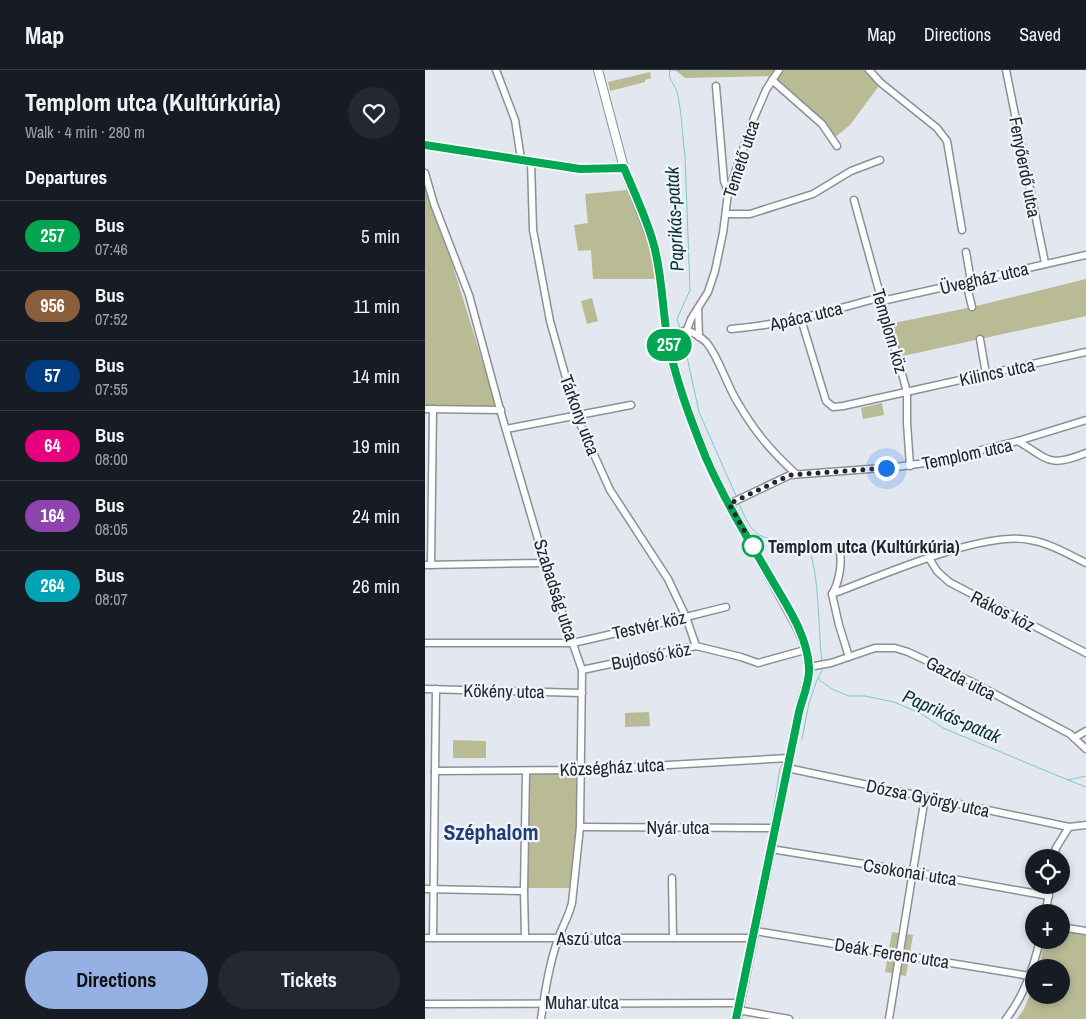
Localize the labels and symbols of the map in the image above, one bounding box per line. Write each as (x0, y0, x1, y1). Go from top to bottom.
street label: Fenyőerdő utca (1003, 115, 1047, 219)
street label: Temető utca (717, 117, 765, 201)
water label: Paprikás-patak (658, 165, 690, 272)
street label: Üvegház utca (937, 256, 1031, 300)
street label: Templom köz (866, 286, 914, 376)
street label: Apáca utca (766, 296, 845, 337)
line badge: 257 (640, 329, 698, 361)
street label: Kilincs utca (957, 352, 1037, 392)
street label: Tárkony utca (554, 371, 606, 459)
street label: Templom utca (919, 432, 1015, 476)
your location (874, 456, 899, 481)
place label: Templom utca (Kultúrkúria) (768, 534, 960, 559)
marker: Templom utca (Kultúrkúria) (742, 535, 764, 557)
street label: Szabadság utca (528, 536, 584, 644)
street label: Rákos köz (967, 584, 1039, 638)
street label: Testvér köz (610, 604, 688, 646)
street label: Bujdosó köz (609, 636, 693, 676)
street label: Gazda utca (922, 650, 1000, 706)
street label: Kökény utca (463, 678, 545, 704)
water label: Paprikás-patak (899, 683, 1006, 750)
street label: Községház utca (559, 752, 665, 782)
street label: Dózsa György utca (864, 773, 992, 823)
street label: Nyár utca (646, 815, 710, 840)
district label: Széphalom (443, 817, 539, 847)
street label: Csokonai utca (861, 852, 959, 892)
street label: Aszú utca (556, 926, 621, 951)
street label: Deák Ferenc utca (833, 932, 951, 974)
street label: Muhar utca (545, 990, 619, 1015)

